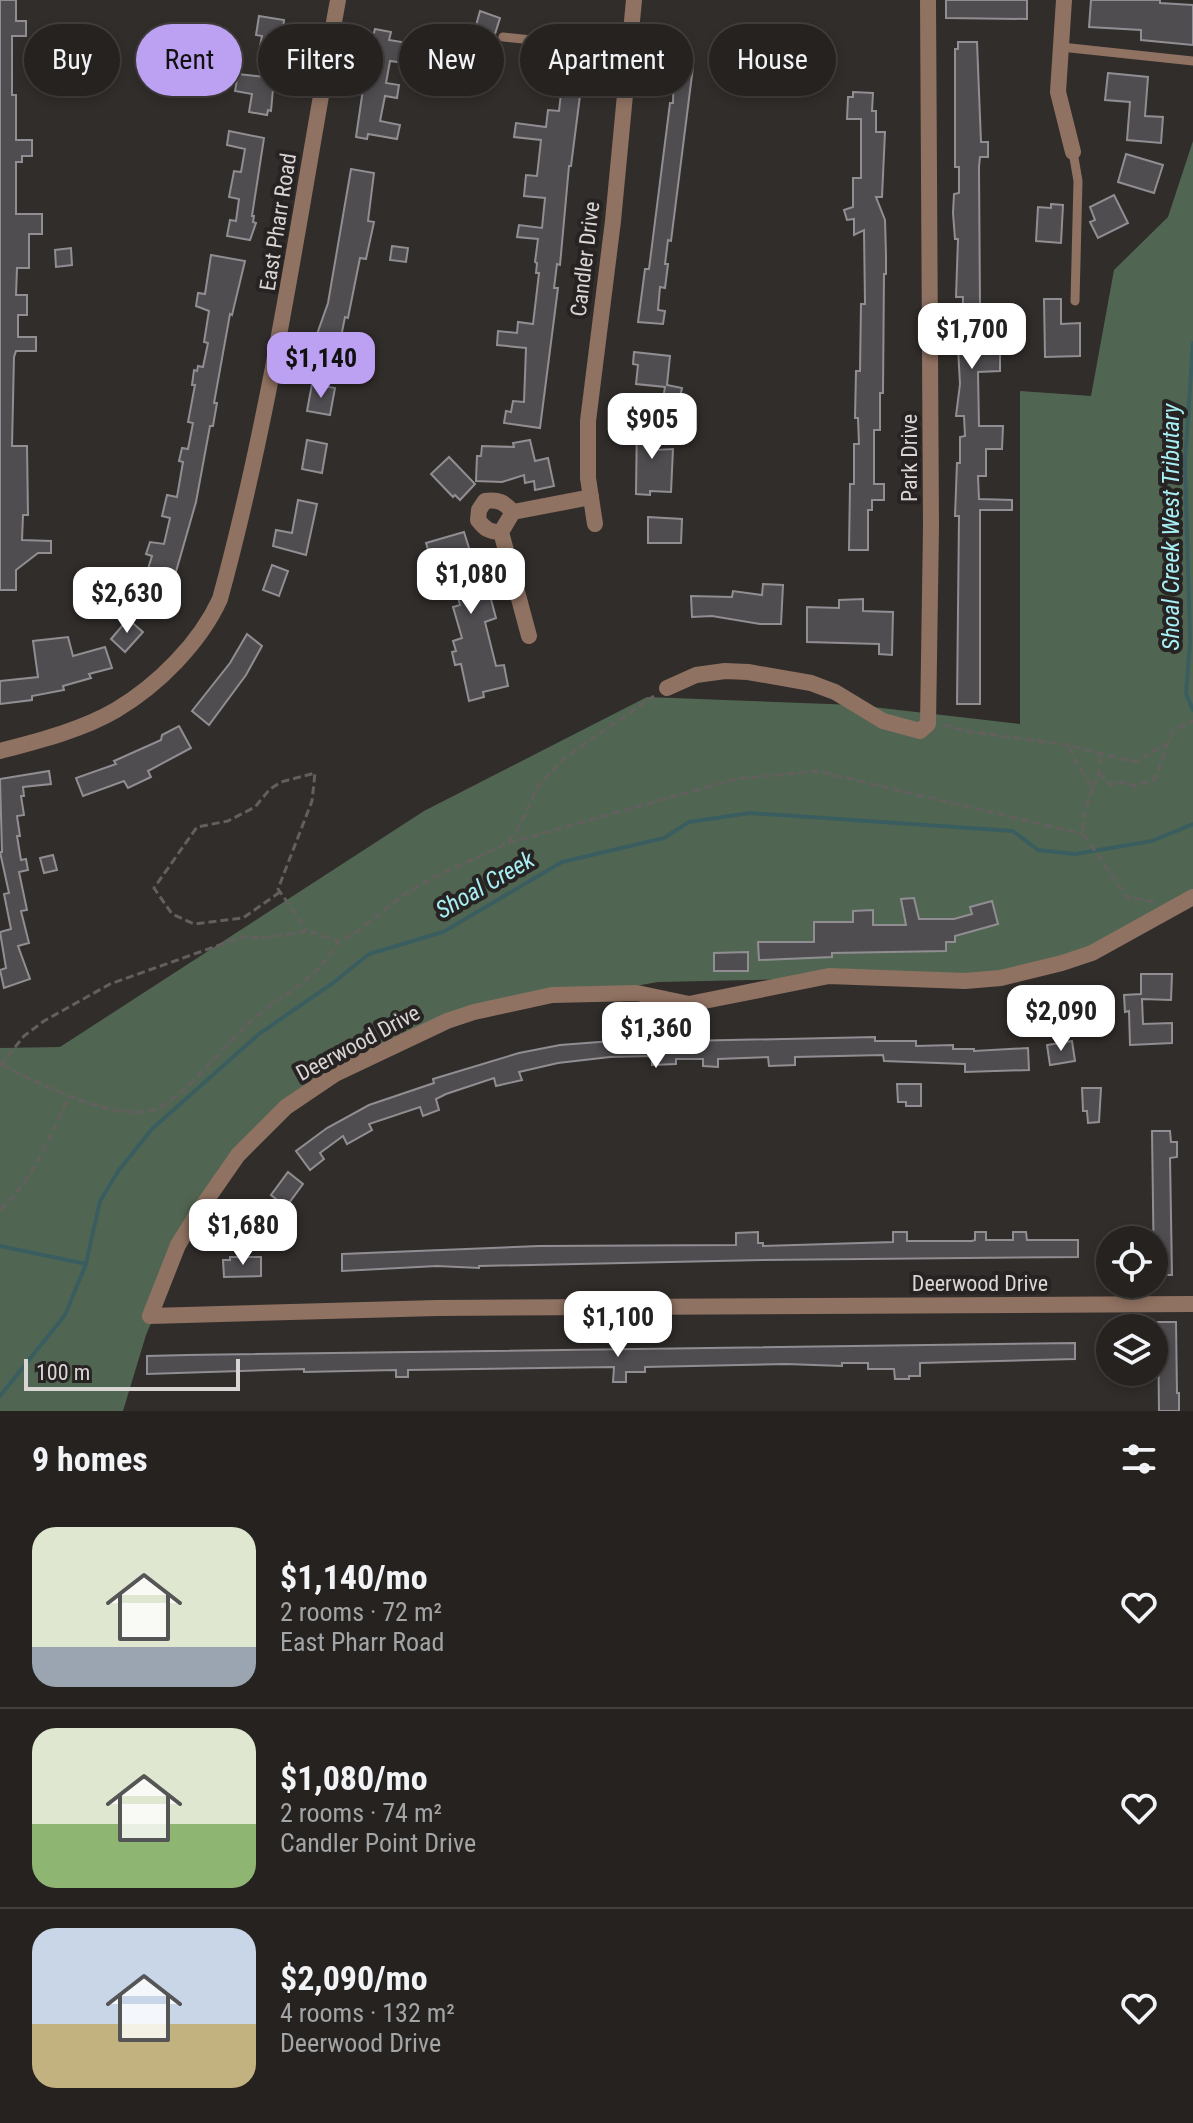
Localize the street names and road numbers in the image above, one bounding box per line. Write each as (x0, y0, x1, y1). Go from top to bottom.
street label: East Pharr Road (255, 151, 301, 293)
street label: Candler Drive (566, 200, 604, 318)
street label: Park Drive (897, 414, 922, 502)
street label: Deerwood Drive (292, 1000, 424, 1086)
street label: Deerwood Drive (912, 1271, 1048, 1296)

